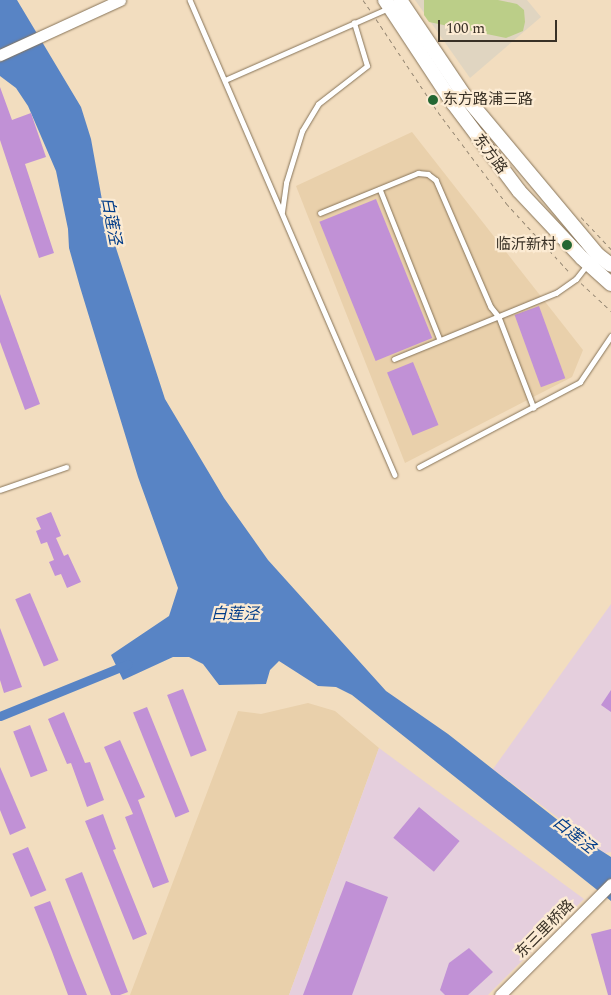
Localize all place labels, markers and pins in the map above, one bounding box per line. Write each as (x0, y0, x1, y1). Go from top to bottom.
place label: 东方路浦三路 (443, 91, 533, 109)
marker: 东方路浦三路 (427, 94, 439, 106)
place label: 临沂新村 (496, 236, 556, 254)
marker: 临沂新村 (560, 238, 574, 252)

